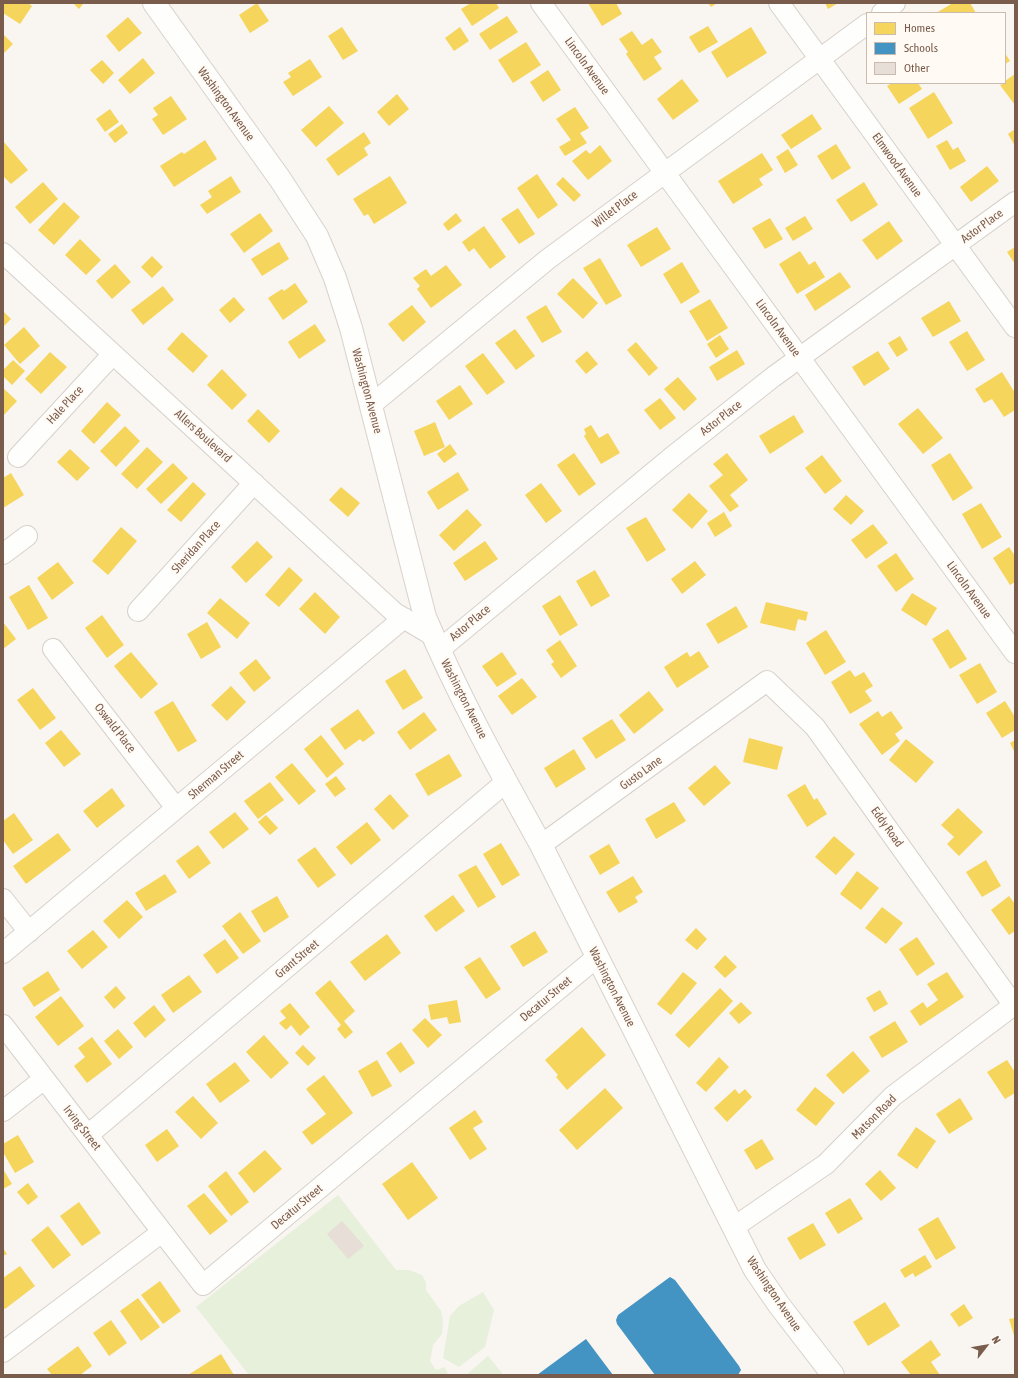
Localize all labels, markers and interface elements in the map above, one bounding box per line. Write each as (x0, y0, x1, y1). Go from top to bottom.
legend (866, 12, 1006, 84)
text: Homes (904, 21, 935, 35)
street label: Lincoln Avenue (561, 35, 613, 97)
text: Schools (904, 41, 938, 55)
text: Other (904, 61, 929, 75)
street label: Washington Avenue (194, 64, 258, 144)
street label: Elmwood Avenue (869, 130, 925, 200)
street label: Willet Place (590, 187, 640, 231)
street label: Astor Place (958, 206, 1006, 246)
street label: Lincoln Avenue (752, 297, 804, 359)
street label: Washington Avenue (349, 347, 385, 435)
street label: Hale Place (44, 383, 86, 427)
street label: Astor Place (697, 397, 745, 439)
street label: Allers Boulevard (171, 407, 235, 465)
street label: Sheridan Place (169, 518, 223, 576)
street label: Lincoln Avenue (943, 559, 995, 621)
street label: Astor Place (447, 602, 493, 644)
street label: Washington Avenue (438, 657, 490, 741)
street label: Oswald Place (91, 700, 139, 756)
street label: Sherman Street (185, 748, 247, 802)
street label: Gusto Lane (617, 753, 665, 793)
street label: Eddy Road (868, 804, 906, 850)
street label: Grant Street (272, 937, 322, 981)
street label: Washington Avenue (586, 945, 638, 1029)
street label: Decatur Street (517, 973, 575, 1025)
street label: Matson Road (849, 1092, 899, 1142)
street label: Irving Street (60, 1103, 104, 1153)
street label: Decatur Street (268, 1181, 326, 1233)
street label: Washington Avenue (744, 1254, 804, 1334)
north arrow (966, 1326, 1006, 1366)
text: N (989, 1334, 1003, 1346)

